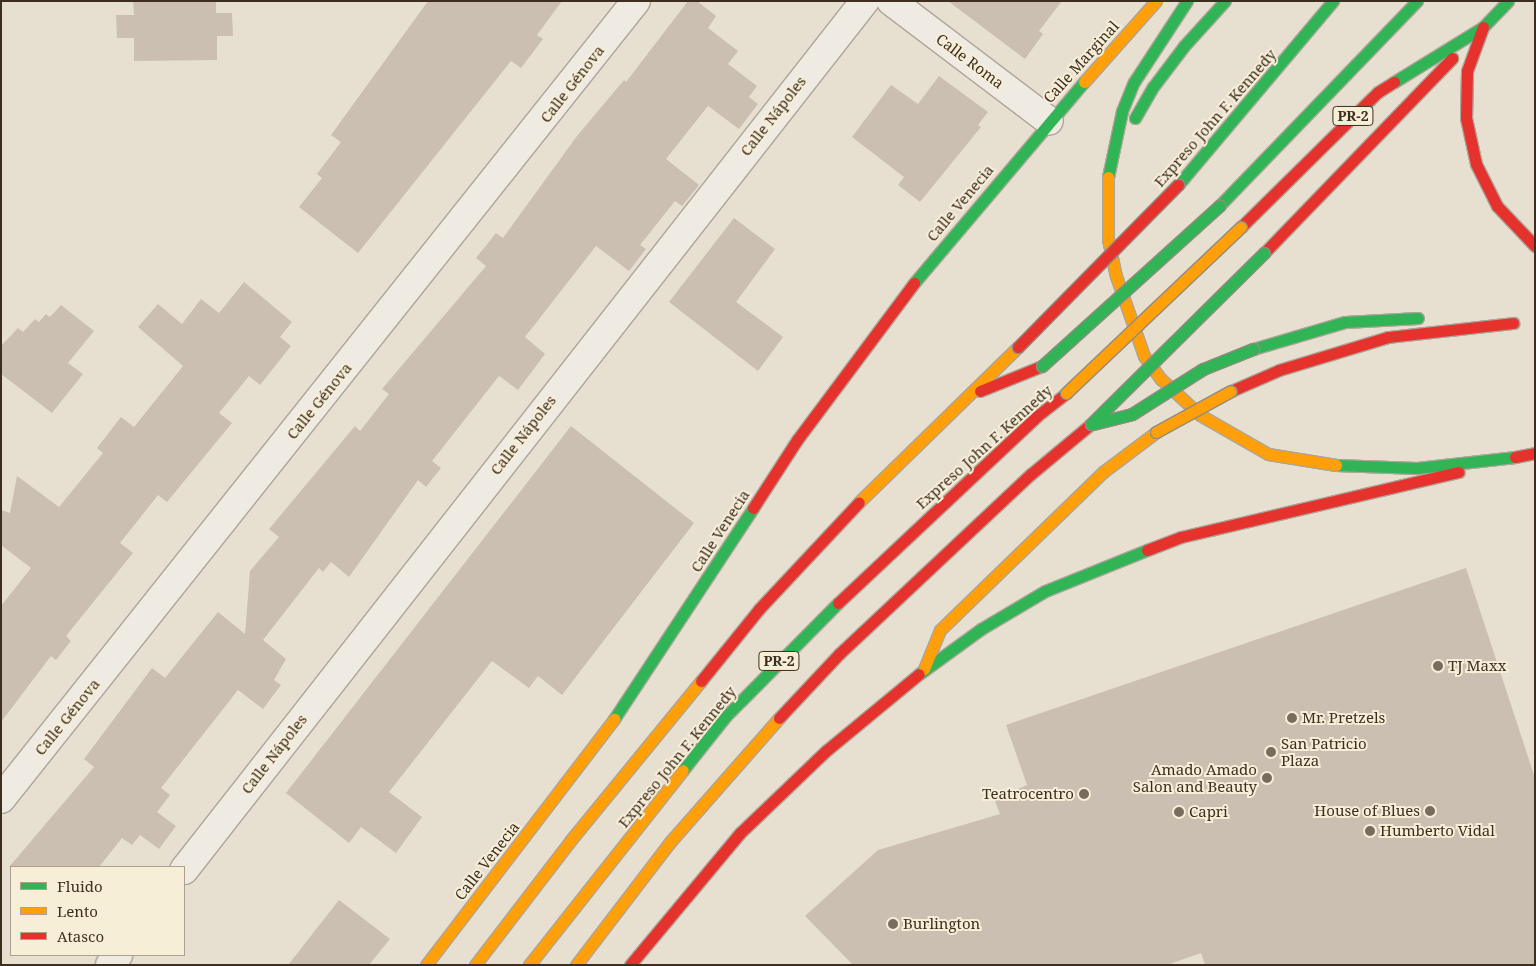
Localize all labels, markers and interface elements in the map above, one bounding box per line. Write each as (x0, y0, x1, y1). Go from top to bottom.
street label: Calle Marginal (1039, 17, 1123, 107)
street label: Calle Roma (933, 30, 1007, 92)
street label: Calle Génova (536, 42, 608, 126)
street label: Expreso John F. Kennedy (1150, 45, 1280, 191)
street label: Calle Nápoles (736, 73, 810, 159)
road number: PR-2 (1332, 104, 1374, 128)
street label: Calle Venecia (923, 161, 997, 245)
street label: Calle Génova (283, 359, 355, 443)
street label: Expreso John F. Kennedy (912, 381, 1056, 513)
street label: Calle Nápoles (486, 392, 560, 478)
street label: Calle Venecia (687, 486, 753, 576)
road number: PR-2 (758, 649, 800, 672)
place label: TJ Maxx (1448, 657, 1506, 675)
marker: TJ Maxx (1432, 660, 1444, 672)
street label: Calle Génova (31, 675, 103, 759)
street label: Expreso John F. Kennedy (614, 683, 740, 831)
place label: Mr. Pretzels (1302, 709, 1385, 727)
street label: Calle Nápoles (237, 711, 311, 797)
marker: Mr. Pretzels (1286, 712, 1298, 724)
place label: San Patricio Plaza (1281, 734, 1367, 769)
marker: San Patricio Plaza (1265, 746, 1277, 758)
place label: Amado Amado Salon and Beauty (1133, 760, 1257, 795)
marker: Amado Amado Salon and Beauty (1261, 772, 1273, 784)
place label: Teatrocentro (982, 785, 1074, 803)
marker: Teatrocentro (1078, 788, 1090, 800)
place label: House of Blues (1314, 802, 1420, 820)
place label: Capri (1189, 803, 1228, 821)
marker: House of Blues (1424, 805, 1436, 817)
marker: Capri (1173, 806, 1185, 818)
street label: Calle Venecia (451, 818, 523, 904)
place label: Humberto Vidal (1380, 822, 1495, 840)
marker: Humberto Vidal (1364, 825, 1376, 837)
legend (10, 866, 185, 956)
text: Fluido (57, 876, 103, 896)
text: Lento (57, 901, 98, 921)
place label: Burlington (903, 915, 980, 933)
marker: Burlington (887, 918, 899, 930)
text: Atasco (57, 926, 104, 946)

